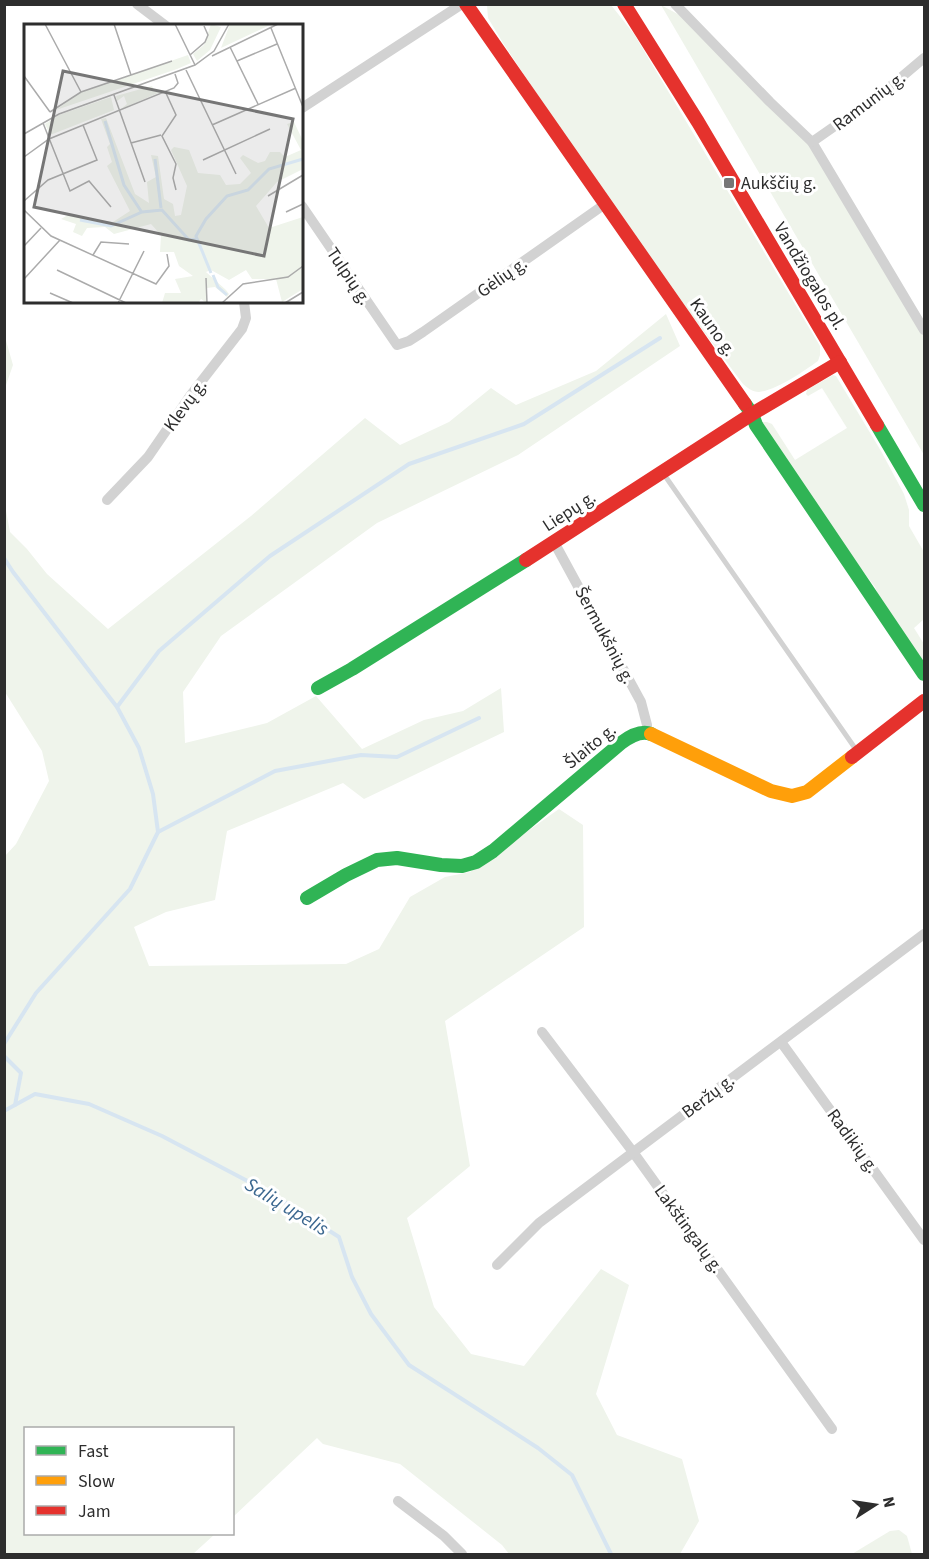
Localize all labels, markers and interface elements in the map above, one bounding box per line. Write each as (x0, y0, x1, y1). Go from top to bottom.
inset map (24, 24, 303, 303)
street label: Ramunių g. (828, 66, 911, 137)
place label: Aukščių g. (741, 171, 817, 196)
marker: Aukščių g. (722, 176, 736, 190)
street label: Vandžiogalos pl. (767, 218, 852, 335)
street label: Tulpių g. (320, 243, 377, 310)
street label: Gėlių g. (472, 251, 532, 304)
street label: Kauno g. (683, 293, 742, 362)
street label: Klevų g. (158, 374, 213, 437)
street label: Liepų g. (538, 485, 601, 538)
street label: Šermukšnių g. (568, 582, 641, 688)
street label: Šlaito g. (559, 718, 622, 775)
street label: Beržų g. (677, 1068, 740, 1124)
street label: Radikių g. (821, 1104, 884, 1179)
water label: Salių upelis (239, 1171, 334, 1243)
street label: Lakštingalų g. (648, 1180, 729, 1279)
legend (24, 1427, 234, 1535)
text: Fast (78, 1439, 109, 1464)
text: Slow (78, 1469, 115, 1494)
north arrow (845, 1475, 905, 1535)
text: N (877, 1495, 901, 1510)
text: Jam (78, 1499, 111, 1524)

